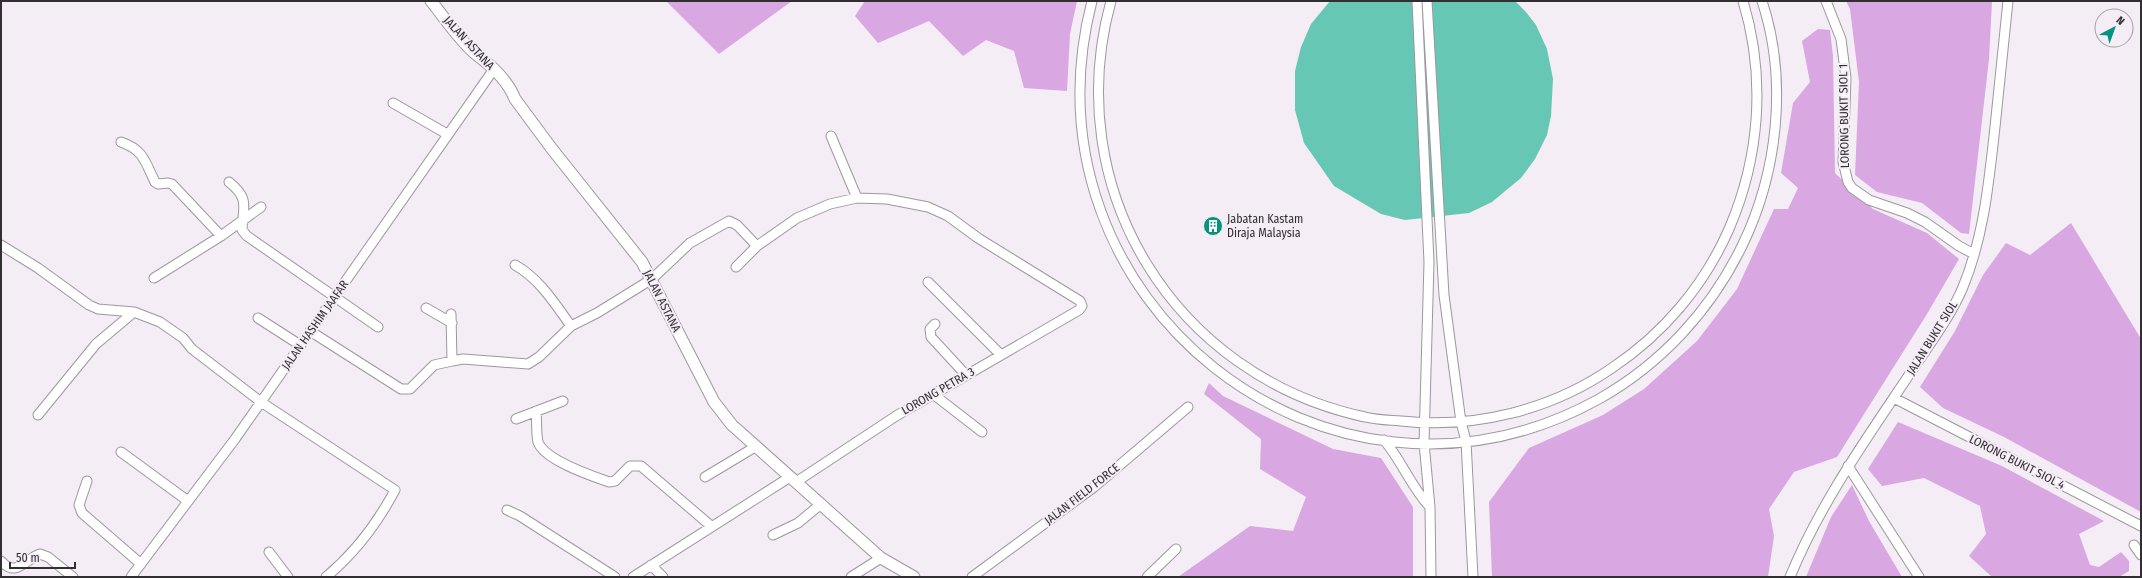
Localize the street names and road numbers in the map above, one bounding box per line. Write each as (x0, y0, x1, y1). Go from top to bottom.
street label: JALAN ASTANA (441, 13, 498, 73)
street label: LORONG BUKIT SIOL 1 (1836, 64, 1852, 168)
street label: JALAN ASTANA (640, 267, 684, 335)
street label: JALAN HASHIM JAAFAR (279, 277, 351, 372)
street label: JALAN BUKIT SIOL (1904, 298, 1961, 378)
street label: LORONG PETRA 3 (899, 364, 977, 418)
street label: LORONG BUKIT SIOL 4 (1967, 432, 2067, 492)
street label: JALAN FIELD FORCE (1042, 460, 1123, 528)

